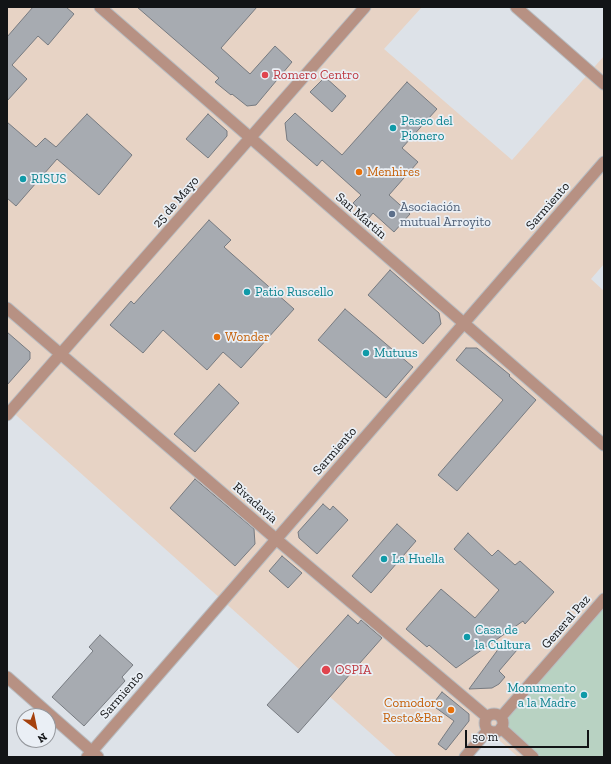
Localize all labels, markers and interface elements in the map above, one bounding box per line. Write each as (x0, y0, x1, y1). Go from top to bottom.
place label: Romero Centro (273, 67, 359, 83)
marker: Romero Centro (260, 70, 270, 80)
place label: Paseo del Pionero (401, 113, 453, 144)
marker: Paseo del Pionero (388, 123, 398, 133)
place label: Menhires (367, 164, 420, 180)
marker: Menhires (354, 167, 364, 177)
place label: RISUS (31, 171, 66, 187)
street label: 25 de Mayo (149, 173, 203, 231)
marker: RISUS (18, 174, 28, 184)
street label: Sarmiento (523, 179, 573, 233)
street label: San Martín (332, 190, 390, 242)
place label: Asociación mutual Arroyito (400, 199, 491, 230)
marker: Asociación mutual Arroyito (387, 209, 397, 219)
place label: Patio Ruscello (255, 284, 333, 300)
marker: Patio Ruscello (242, 287, 252, 297)
place label: Wonder (225, 329, 269, 345)
marker: Wonder (212, 332, 222, 342)
place label: Mutuus (374, 345, 418, 361)
marker: Mutuus (361, 348, 371, 358)
street label: Sarmiento (310, 424, 360, 478)
street label: Rivadavia (229, 479, 281, 527)
place label: La Huella (392, 551, 444, 567)
marker: La Huella (379, 554, 389, 564)
street label: General Paz (538, 592, 594, 652)
place label: Casa de la Cultura (475, 622, 531, 653)
marker: Casa de la Cultura (462, 632, 472, 642)
place label: OSPIA (335, 662, 371, 678)
marker: OSPIA (320, 664, 332, 676)
street label: Sarmiento (97, 668, 147, 722)
place label: Monumento a la Madre (507, 680, 576, 711)
marker: Monumento a la Madre (579, 690, 589, 700)
place label: Comodoro Resto&Bar (383, 695, 443, 726)
marker: Comodoro Resto&Bar (446, 705, 456, 715)
north arrow (16, 708, 56, 748)
scale bar (467, 722, 591, 748)
text: N (35, 730, 49, 745)
text: 50 m (472, 730, 498, 744)

